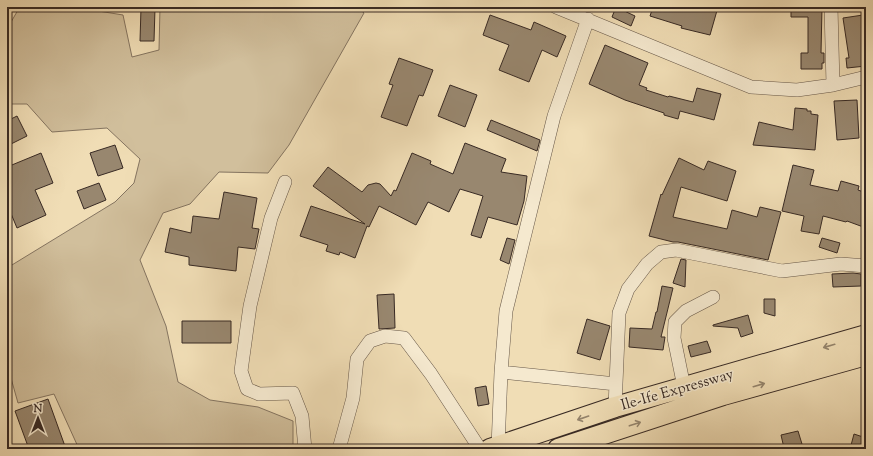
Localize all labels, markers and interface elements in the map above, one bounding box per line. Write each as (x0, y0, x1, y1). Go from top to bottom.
one-way arrow (822, 343, 835, 350)
street label: Ile-Ife Expressway (619, 364, 737, 417)
one-way arrow (752, 380, 765, 388)
north arrow (18, 398, 58, 438)
text: N (33, 401, 43, 417)
one-way arrow (577, 414, 589, 422)
one-way arrow (629, 419, 641, 427)

